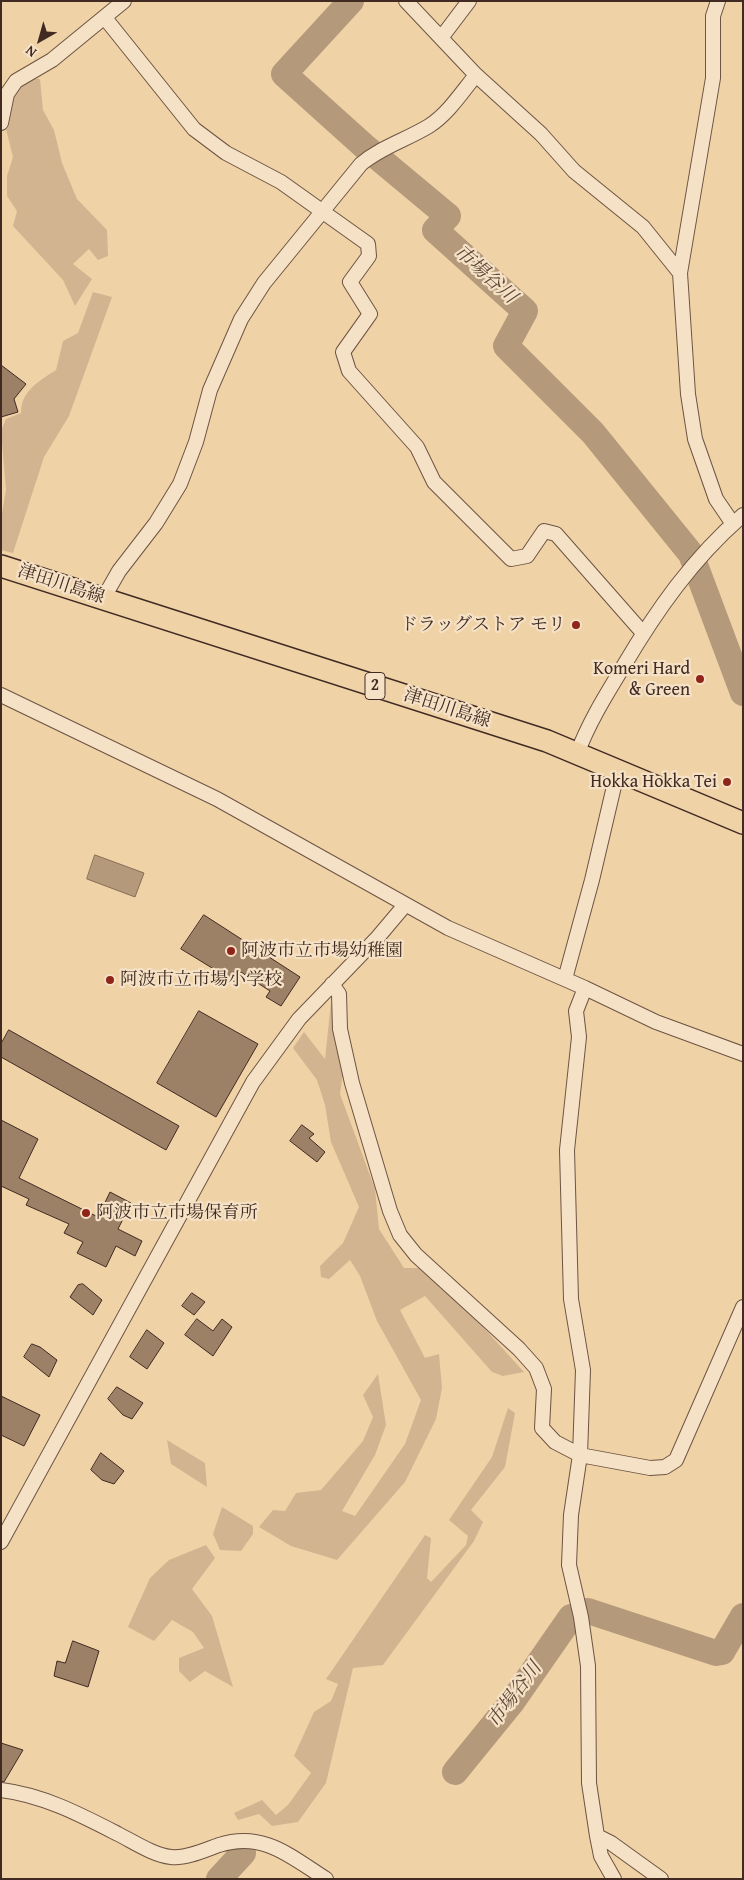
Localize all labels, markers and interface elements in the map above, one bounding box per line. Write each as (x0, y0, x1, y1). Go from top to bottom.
north arrow (15, 15, 65, 65)
text: N (21, 41, 41, 63)
water label: 市場谷川 (449, 241, 521, 309)
street label: 津田川島線 (15, 561, 107, 609)
place label: ドラッグストア モリ (400, 614, 566, 636)
marker: ドラッグストア モリ (570, 619, 582, 631)
place label: Komeri Hard & Green (593, 658, 690, 701)
road number: 2 (365, 672, 385, 699)
marker: Komeri Hard & Green (694, 673, 706, 685)
street label: 津田川島線 (401, 685, 493, 733)
place label: Hokka Hokka Tei (590, 771, 717, 793)
marker: Hokka Hokka Tei (721, 776, 733, 788)
place label: 阿波市立市場幼稚園 (241, 940, 403, 962)
marker: 阿波市立市場幼稚園 (225, 945, 237, 957)
place label: 阿波市立市場小学校 (120, 969, 282, 991)
marker: 阿波市立市場小学校 (104, 974, 116, 986)
place label: 阿波市立市場保育所 (96, 1202, 258, 1224)
marker: 阿波市立市場保育所 (80, 1207, 92, 1219)
water label: 市場谷川 (483, 1658, 547, 1732)

